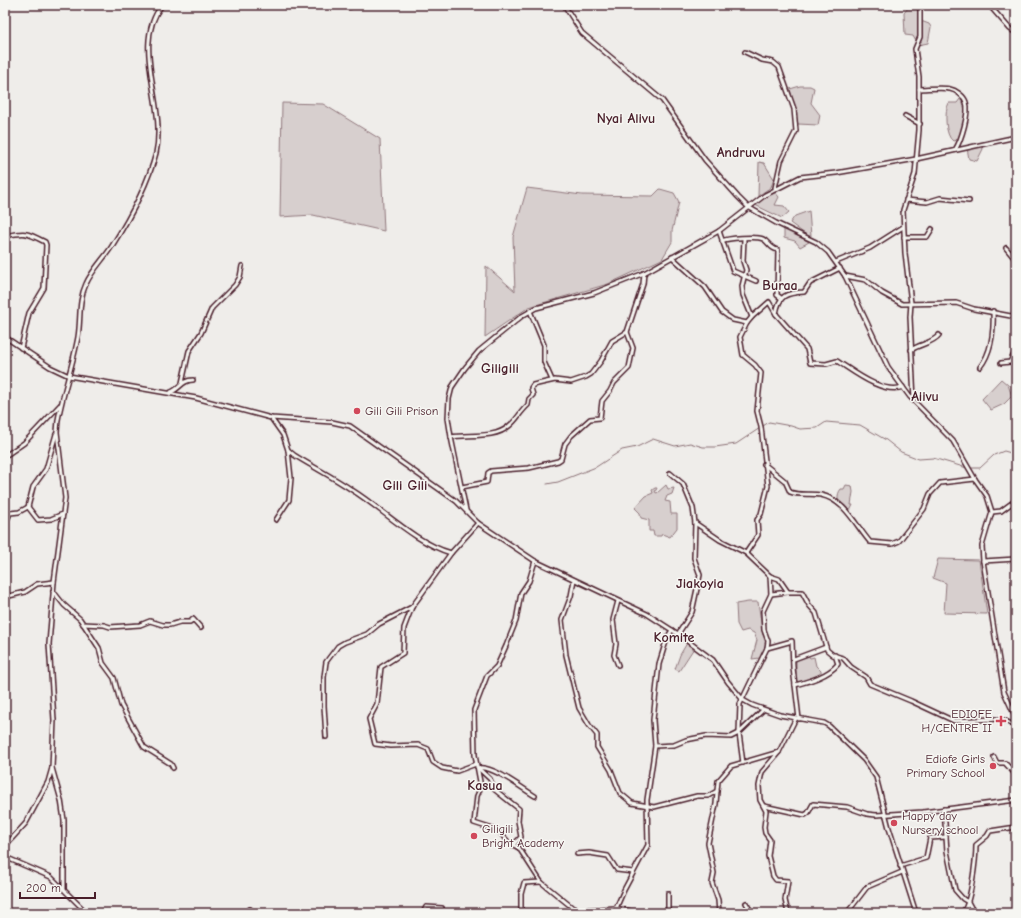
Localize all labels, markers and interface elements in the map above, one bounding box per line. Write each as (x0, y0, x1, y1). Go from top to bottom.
district label: Nyai Alivu (597, 110, 655, 127)
district label: Andruvu (717, 144, 765, 161)
district label: Buraa (762, 277, 798, 294)
district label: Giligili (481, 360, 519, 377)
district label: Aiivu (911, 388, 939, 405)
place label: Gili Gili Prison (365, 404, 439, 418)
marker: Gili Gili Prison (352, 406, 362, 416)
district label: Gili Gili (383, 477, 427, 494)
district label: Jiakoyia (676, 575, 724, 592)
district label: Komite (654, 629, 695, 646)
place label: EDIOFE H/CENTRE II (922, 707, 992, 735)
marker: EDIOFE H/CENTRE II (995, 715, 1007, 727)
place label: Ediofe Girls Primary School (906, 752, 985, 780)
marker: Ediofe Girls Primary School (988, 761, 998, 771)
district label: Kasua (467, 777, 503, 794)
place label: Happy day Nursery school (902, 809, 978, 837)
marker: Happy day Nursery school (889, 818, 899, 828)
place label: Giligili Bright Academy (482, 822, 564, 850)
marker: Giligili Bright Academy (469, 831, 479, 841)
scale bar (20, 874, 95, 900)
text: 200 m (26, 881, 61, 895)

